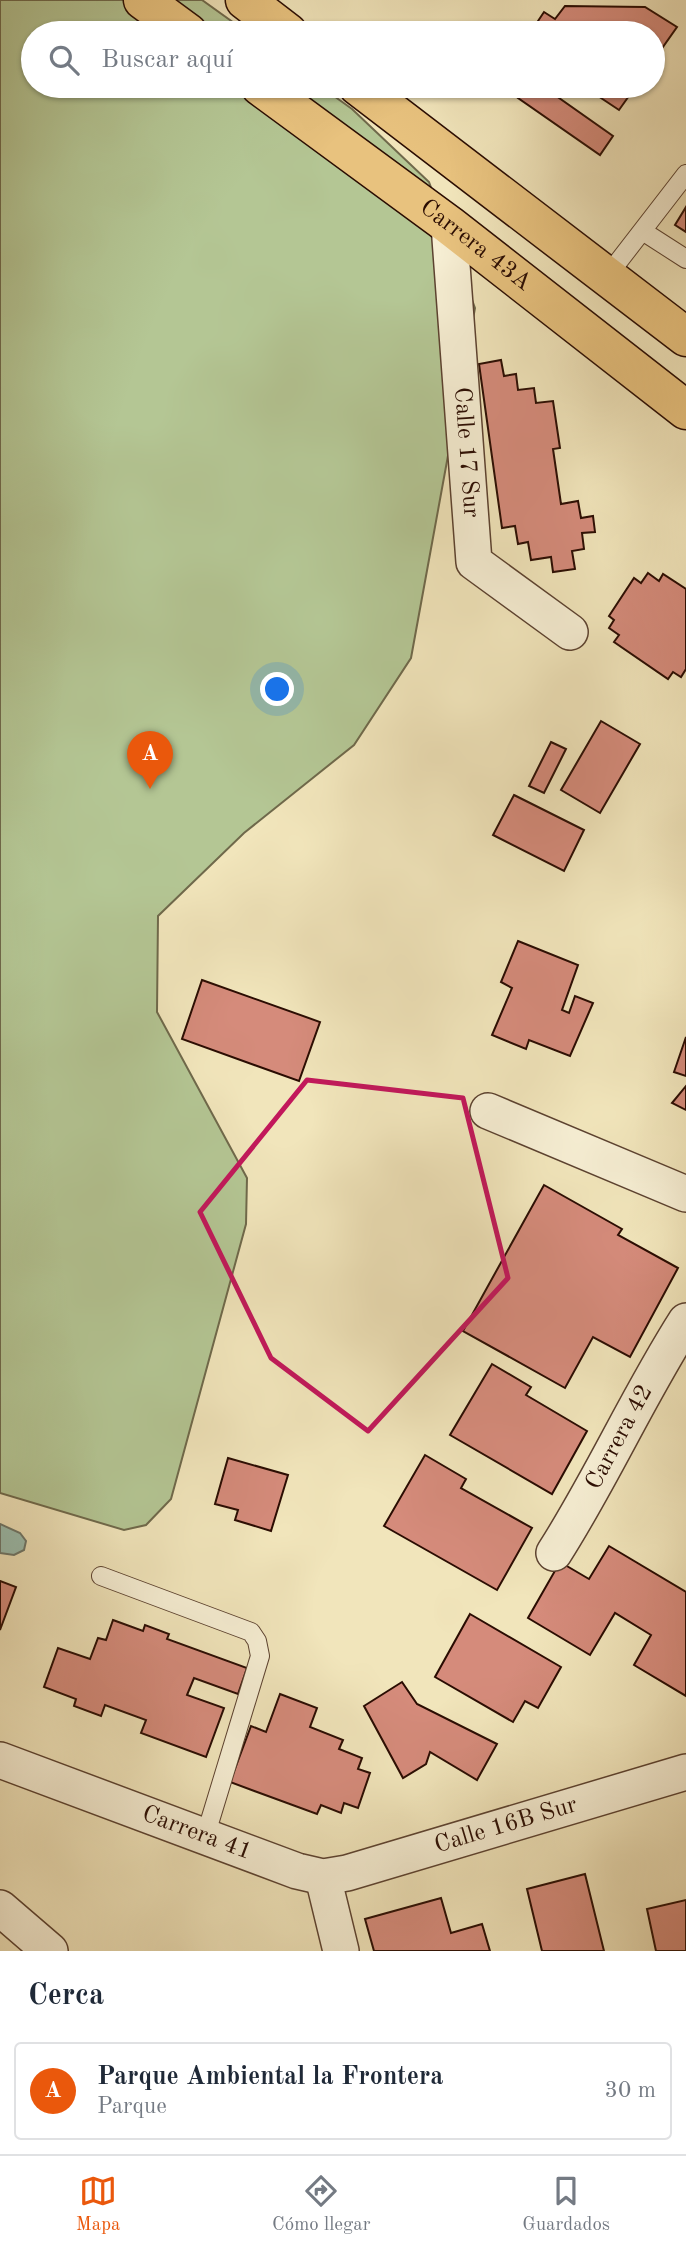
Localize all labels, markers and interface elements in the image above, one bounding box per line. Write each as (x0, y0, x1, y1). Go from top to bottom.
search box (21, 21, 665, 98)
icon: search (45, 41, 83, 79)
text: Buscar aquí (101, 47, 233, 73)
street label: Carrera 43A (415, 196, 535, 296)
street label: Calle 17 Sur (449, 386, 483, 519)
your location (260, 672, 294, 706)
pin: A (127, 731, 173, 789)
street label: Carrera 42 (582, 1381, 658, 1494)
street label: Calle 16B Sur (432, 1793, 580, 1858)
street label: Carrera 41 (139, 1802, 255, 1865)
text: Cerca (28, 1981, 104, 2011)
text: Parque Ambiental la Frontera (97, 2064, 444, 2090)
text: A (44, 2079, 62, 2102)
text: 30 m (605, 2079, 656, 2102)
text: Parque (97, 2095, 167, 2118)
tab: Mapa (76, 2172, 120, 2237)
tab: Cómo llegar (272, 2172, 371, 2237)
tab: Guardados (522, 2172, 610, 2237)

